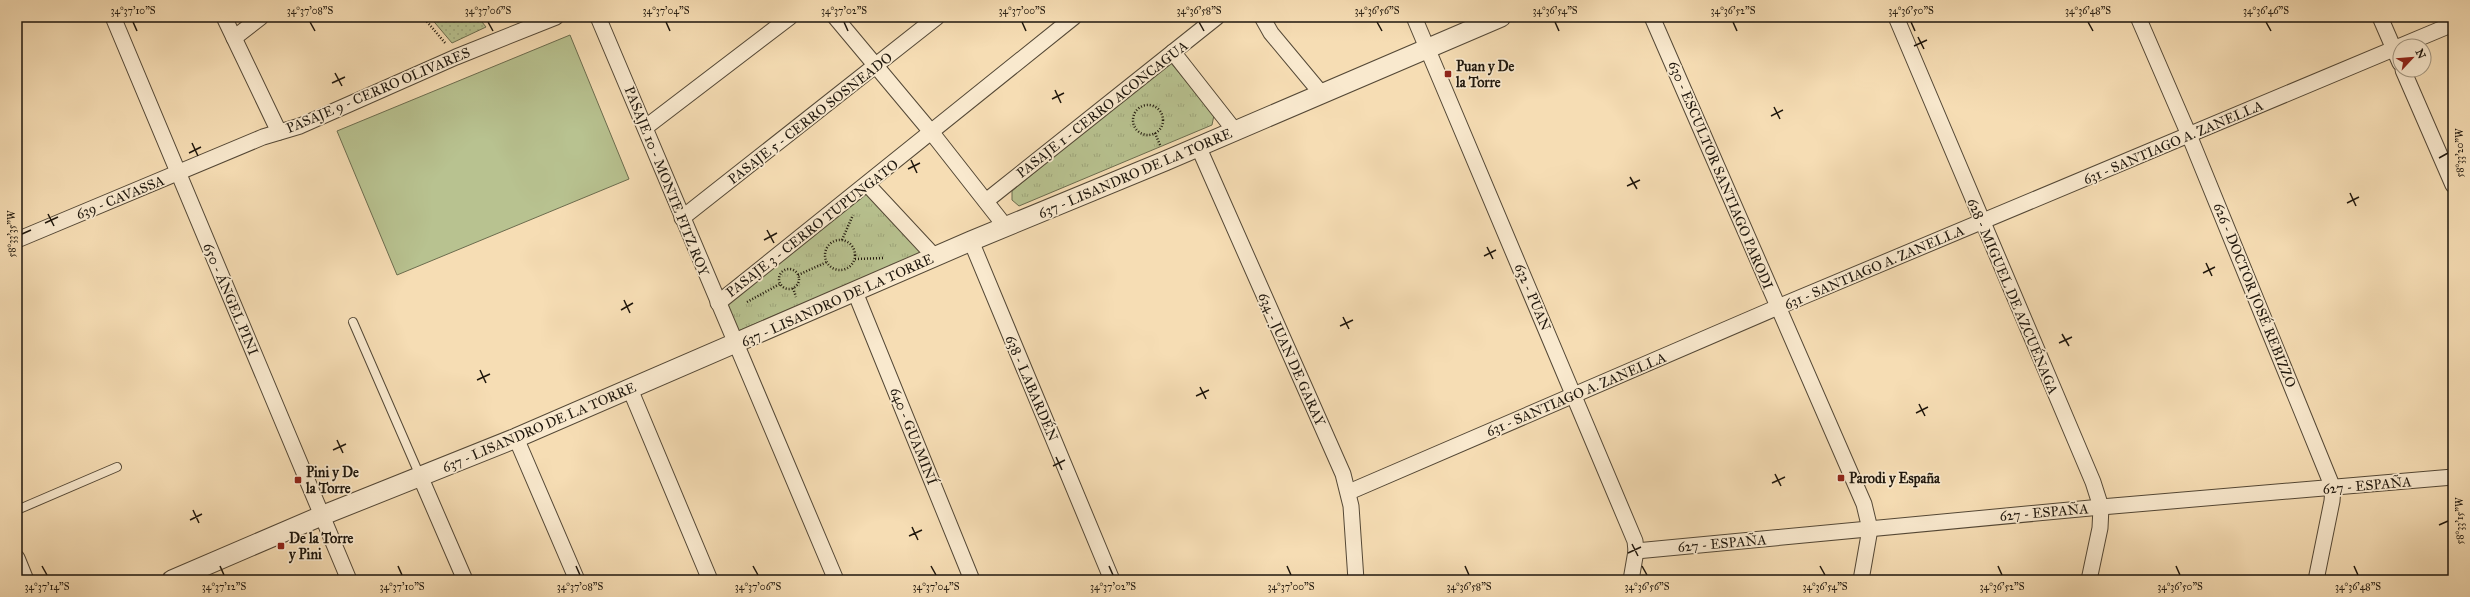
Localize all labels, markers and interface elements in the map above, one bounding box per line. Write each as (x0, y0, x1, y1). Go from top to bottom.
text: 34°37'10"S (110, 5, 156, 17)
text: 34°37'08"S (287, 5, 334, 17)
text: 34°37'06"S (465, 5, 511, 17)
text: 34°37'04"S (643, 5, 690, 17)
text: 34°37'02"S (821, 5, 867, 17)
text: 34°37'00"S (998, 5, 1046, 17)
text: 34°36'58"S (1176, 5, 1222, 17)
text: 34°36'56"S (1355, 5, 1400, 17)
text: 34°36'54"S (1532, 5, 1578, 17)
text: 34°36'52"S (1711, 5, 1756, 17)
text: 34°36'50"S (1888, 5, 1934, 17)
text: 34°36'48"S (2065, 5, 2111, 17)
text: 34°36'46"S (2243, 5, 2289, 17)
street label: PASAJE 1 - CERRO ACONCAGUA (1013, 37, 1192, 182)
north arrow (2392, 38, 2432, 78)
street label: PASAJE 9 - CERRO OLIVARES (284, 44, 473, 138)
text: N (2413, 47, 2429, 61)
street label: PASAJE 5 - CERRO SOSNEADO (725, 49, 896, 189)
place label: Puan y De la Torre (1455, 58, 1515, 91)
street label: 630 - ESCULTOR SANTIAGO PARODI (1665, 59, 1776, 292)
marker: Puan y De la Torre (1443, 69, 1453, 79)
street label: PASAJE 10 - MONTE FITZ ROY (620, 84, 713, 280)
street label: 631 - SANTIAGO A. ZANELLA (2081, 97, 2266, 188)
street label: 637 - LISANDRO DE LA TORRE (1036, 125, 1235, 222)
text: 58°33'20"W (2454, 128, 2466, 177)
street label: PASAJE 3 - CERRO TUPUNGATO (723, 156, 902, 302)
street label: 639 - CAVASSA (74, 172, 167, 223)
street label: 628 - MIGUEL DE AZCUÉNAGA (1963, 195, 2064, 397)
street label: 626 - DOCTOR JOSÉ REBIZZO (2209, 200, 2301, 390)
text: 58°33'35"W (6, 210, 18, 257)
street label: 631 - SANTIAGO A. ZANELLA (1782, 222, 1967, 313)
street label: 650 - ÁNGEL PINI (199, 240, 264, 358)
street label: 637 - LISANDRO DE LA TORRE (738, 250, 936, 351)
street label: 632 - PUAN (1511, 261, 1554, 333)
street label: 634 - JUAN DE GARAY (1254, 290, 1329, 430)
street label: 638 - LABARDÉN (1002, 332, 1063, 444)
street label: 631 - SANTIAGO A. ZANELLA (1484, 349, 1669, 440)
street label: 637 - LISANDRO DE LA TORRE (440, 379, 639, 476)
street label: 640 - GUAMINÍ (886, 384, 943, 488)
place label: Pini y De la Torre (305, 464, 359, 497)
place label: Parodi y España (1849, 470, 1941, 488)
street label: 627 - ESPAÑA (2322, 472, 2413, 498)
marker: Parodi y España (1836, 473, 1846, 483)
marker: Pini y De la Torre (293, 475, 303, 485)
text: 58°33'15"W (2454, 497, 2466, 544)
street label: 627 - ESPAÑA (1999, 499, 2090, 525)
place label: De la Torre y Pini (288, 530, 354, 564)
street label: 627 - ESPAÑA (1677, 530, 1768, 556)
marker: De la Torre y Pini (276, 541, 286, 551)
text: 34°37'14"S (25, 581, 70, 593)
text: 34°37'12"S (202, 581, 246, 593)
text: 34°37'10"S (379, 581, 425, 593)
text: 34°37'08"S (557, 581, 604, 593)
text: 34°37'06"S (735, 581, 781, 593)
text: 34°37'04"S (913, 581, 960, 593)
text: 34°37'02"S (1090, 581, 1136, 593)
text: 34°37'00"S (1267, 581, 1315, 593)
text: 34°36'58"S (1446, 581, 1492, 593)
text: 34°36'56"S (1625, 581, 1670, 593)
text: 34°36'54"S (1802, 581, 1848, 593)
text: 34°36'52"S (1980, 581, 2025, 593)
text: 34°36'50"S (2157, 581, 2203, 593)
text: 34°36'48"S (2335, 581, 2381, 593)

